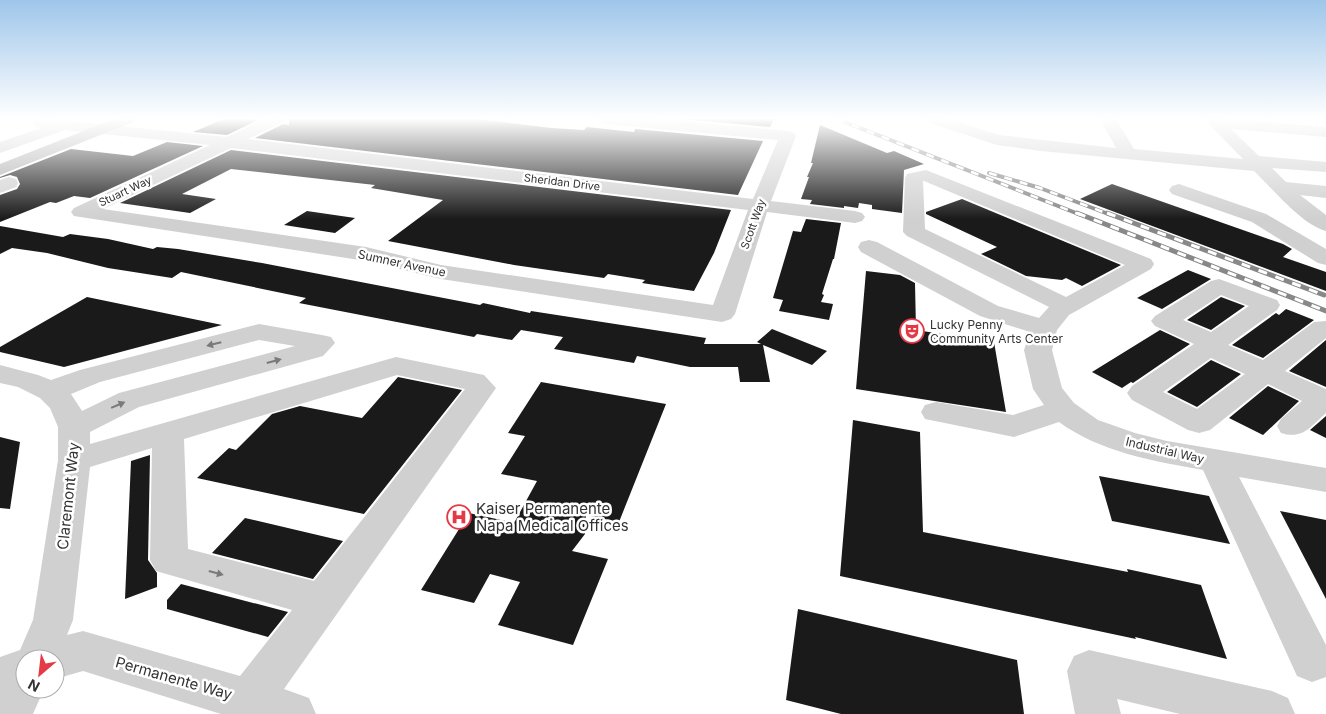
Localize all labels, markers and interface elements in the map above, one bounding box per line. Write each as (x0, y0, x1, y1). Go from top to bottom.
street label: Sheridan Drive (523, 170, 601, 194)
street label: Stuart Way (96, 173, 154, 209)
street label: Scott Way (737, 197, 769, 251)
street label: Sumner Avenue (357, 246, 447, 280)
place label: Lucky Penny Community Arts Center (930, 317, 1064, 346)
theatre icon: Lucky Penny Community Arts Center (899, 318, 925, 344)
one-way arrow (206, 340, 221, 348)
one-way arrow (266, 356, 281, 364)
one-way arrow (111, 401, 126, 409)
street label: Industrial Way (1124, 434, 1206, 466)
street label: Claremont Way (53, 441, 83, 551)
place label: Kaiser Permanente Napa Medical Offices (476, 499, 629, 535)
hospital icon: Kaiser Permanente Napa Medical Offices (446, 504, 472, 530)
one-way arrow (208, 569, 223, 577)
north arrow (15, 649, 65, 699)
street label: Permanente Way (113, 652, 235, 704)
text: N (25, 676, 42, 696)

